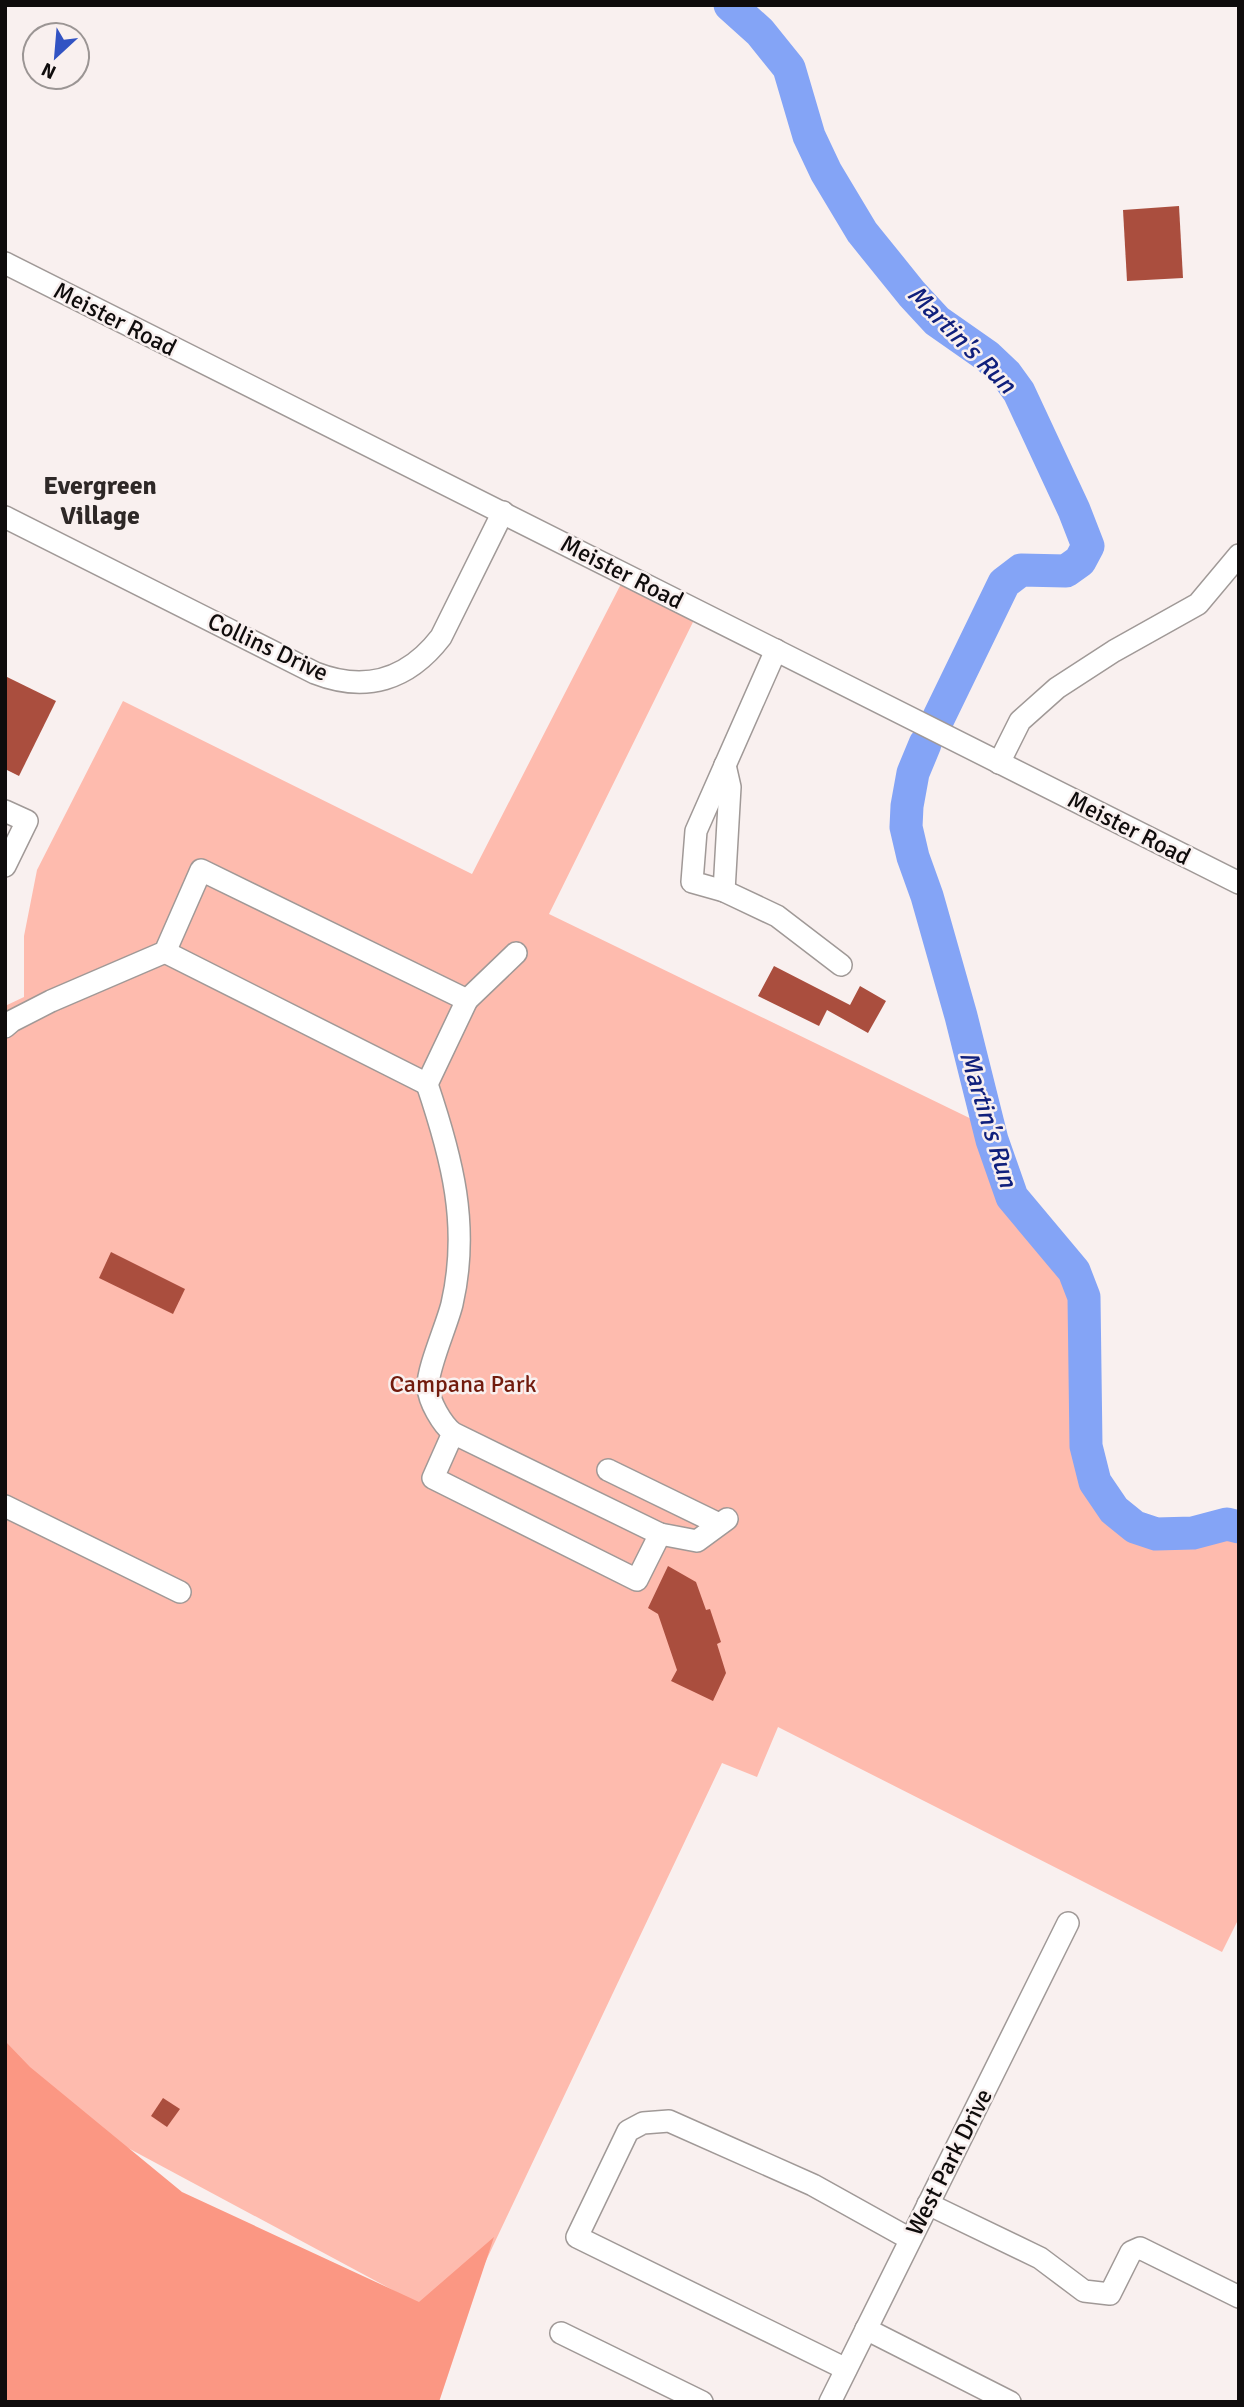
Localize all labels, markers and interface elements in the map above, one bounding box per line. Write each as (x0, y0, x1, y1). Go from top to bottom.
north arrow (21, 21, 91, 91)
text: N (38, 57, 60, 84)
street label: Meister Road (48, 275, 182, 363)
water label: Martin's Run (900, 279, 1023, 401)
district label: Evergreen Village (43, 470, 157, 532)
street label: Meister Road (555, 528, 689, 616)
street label: Collins Drive (203, 606, 333, 688)
street label: Meister Road (1062, 784, 1196, 872)
water label: Martin's Run (952, 1047, 1024, 1192)
park label: Campana Park (389, 1369, 537, 1399)
street label: West Park Drive (899, 2084, 999, 2240)

